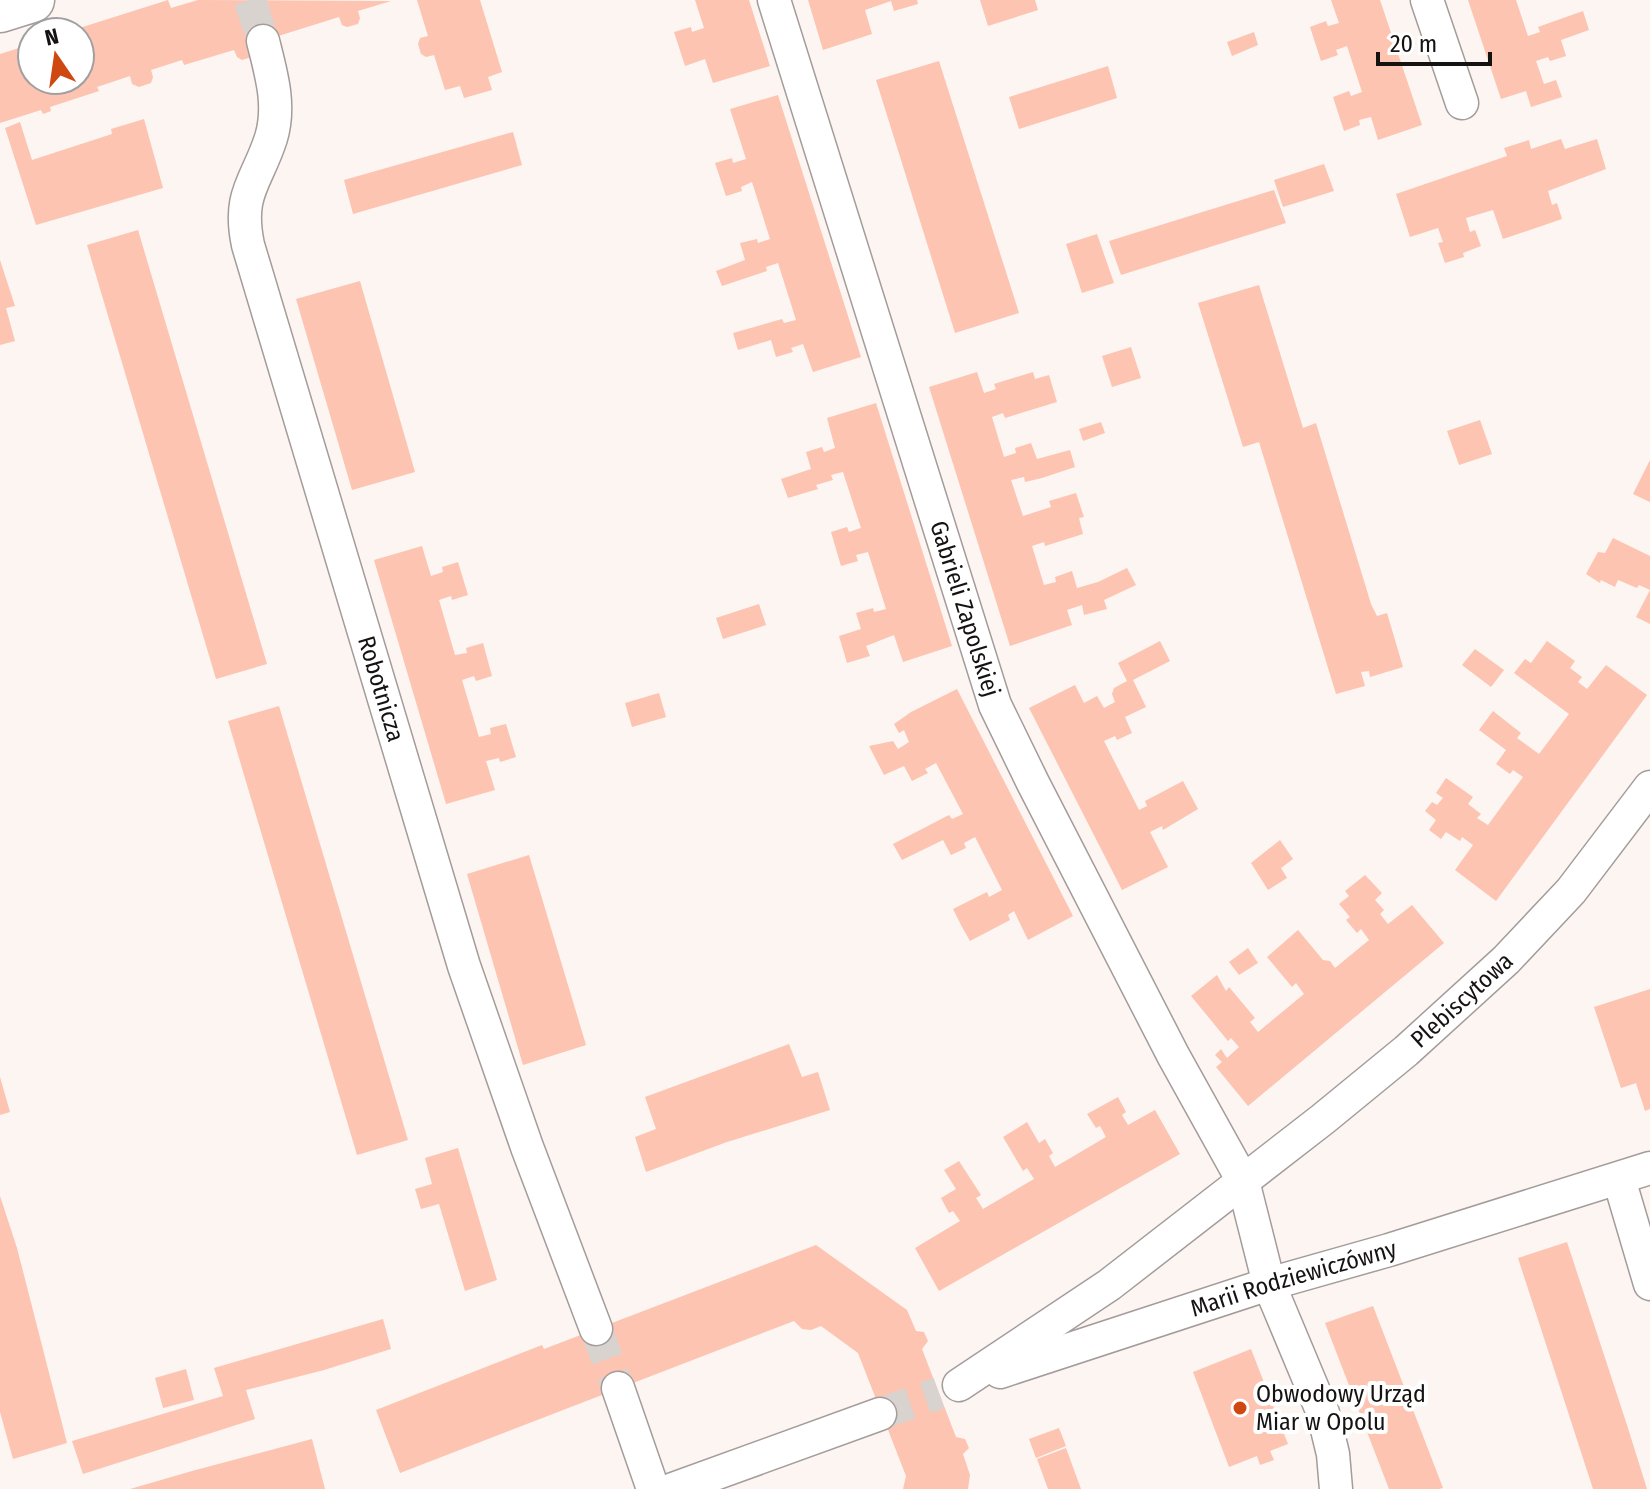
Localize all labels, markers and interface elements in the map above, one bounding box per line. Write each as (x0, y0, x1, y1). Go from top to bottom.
north arrow (16, 16, 96, 96)
scale bar (1378, 16, 1490, 66)
text: N (42, 22, 61, 52)
text: 20 m (1390, 30, 1437, 58)
street label: Gabrieli Zapolskiej (924, 517, 1006, 700)
street label: Robotnicza (352, 633, 410, 745)
street label: Plebiscytowa (1405, 947, 1519, 1053)
street label: Marii Rodziewiczówny (1187, 1234, 1400, 1323)
place label: Obwodowy Urząd Miar w Opolu (1256, 1380, 1426, 1436)
marker: Obwodowy Urząd Miar w Opolu (1231, 1399, 1249, 1417)

